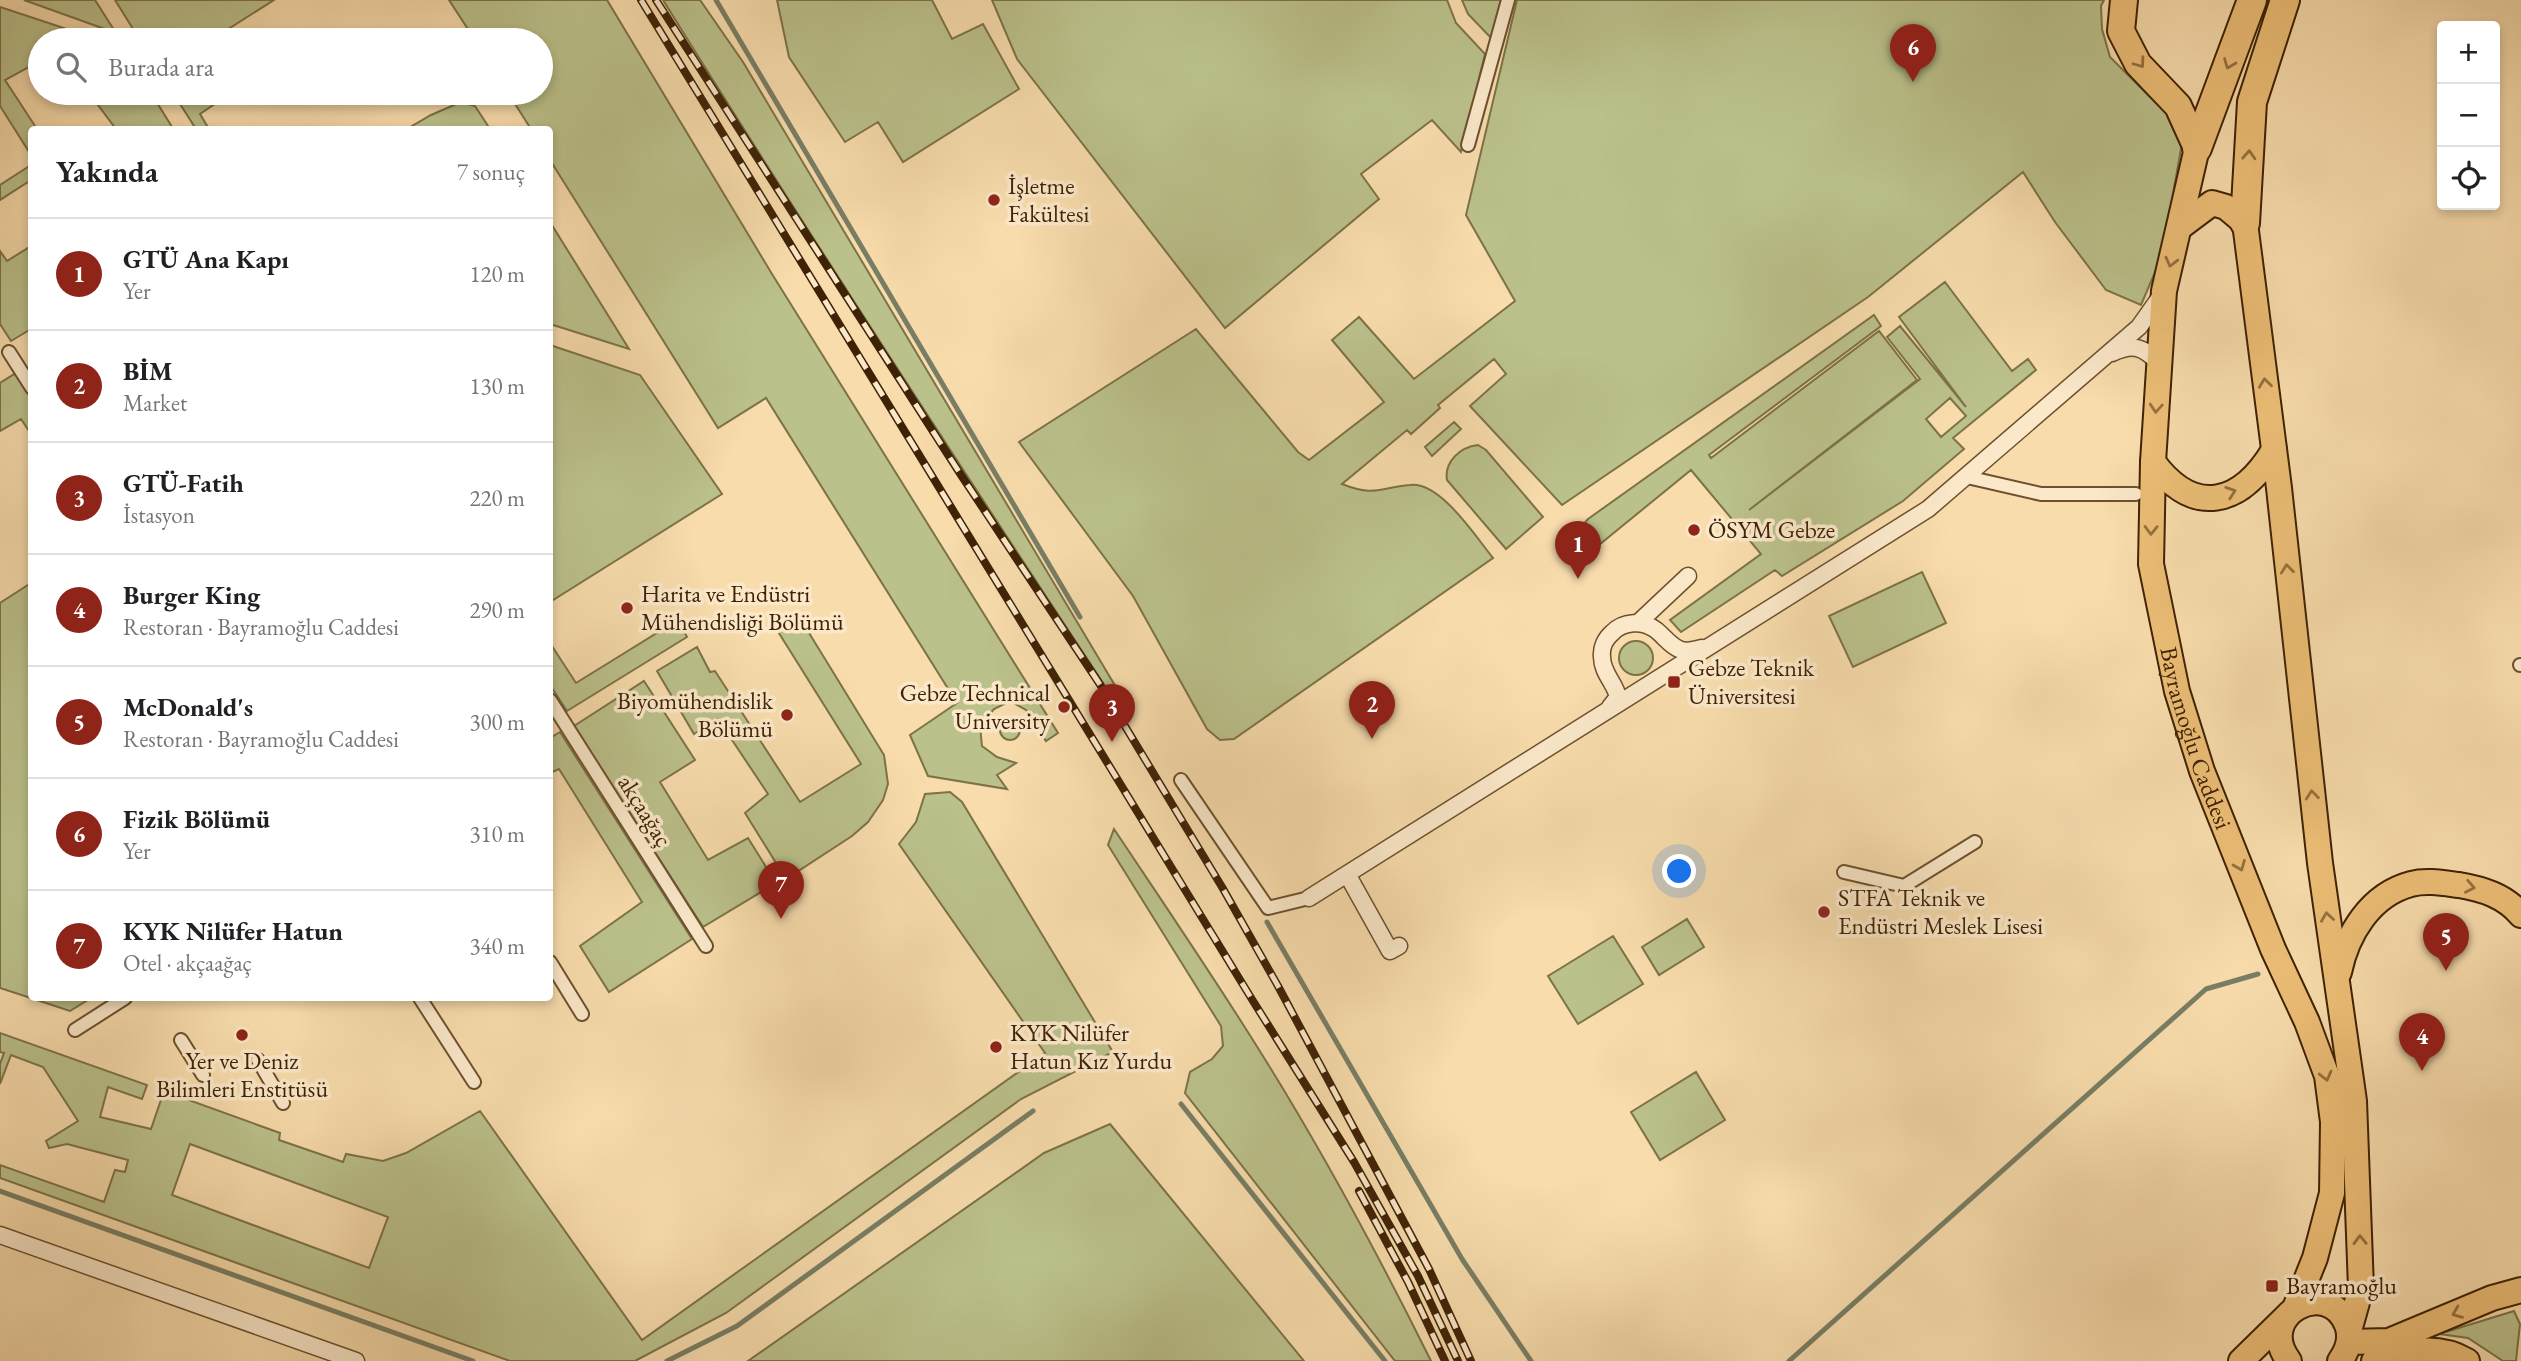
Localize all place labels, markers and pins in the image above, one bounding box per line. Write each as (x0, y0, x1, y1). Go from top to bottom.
pin: 6 (1890, 24, 1936, 82)
place label: İşletme Fakültesi (1008, 170, 1089, 229)
marker: İşletme Fakültesi (986, 192, 1002, 208)
place label: ÖSYM Gebze (1708, 514, 1835, 545)
pin: 1 (1555, 521, 1601, 579)
marker: ÖSYM Gebze (1686, 522, 1702, 538)
place label: Harita ve Endüstri Mühendisliği Bölümü (641, 578, 844, 637)
marker: Harita ve Endüstri Mühendisliği Bölümü (619, 600, 635, 616)
place label: Gebze Teknik Üniversitesi (1688, 652, 1815, 711)
marker: Gebze Teknik Üniversitesi (1666, 674, 1682, 690)
place label: Gebze Technical University (900, 677, 1050, 736)
pin: 2 (1349, 681, 1395, 739)
pin: 3 (1089, 684, 1135, 742)
place label: Biyomühendislik Bölümü (617, 685, 774, 744)
marker: Gebze Technical University (1056, 699, 1072, 715)
marker: Biyomühendislik Bölümü (779, 707, 795, 723)
pin: 7 (758, 861, 804, 919)
place label: STFA Teknik ve Endüstri Meslek Lisesi (1838, 882, 2043, 941)
marker: STFA Teknik ve Endüstri Meslek Lisesi (1816, 904, 1832, 920)
pin: 5 (2423, 913, 2469, 971)
pin: 4 (2399, 1013, 2445, 1071)
place label: KYK Nilüfer Hatun Kız Yurdu (1010, 1017, 1172, 1076)
marker: Yer ve Deniz Bilimleri Enstitüsü (234, 1027, 250, 1043)
marker: KYK Nilüfer Hatun Kız Yurdu (988, 1039, 1004, 1055)
place label: Yer ve Deniz Bilimleri Enstitüsü (156, 1045, 328, 1104)
place label: Bayramoğlu (2286, 1270, 2397, 1301)
marker: Bayramoğlu (2264, 1278, 2280, 1294)

